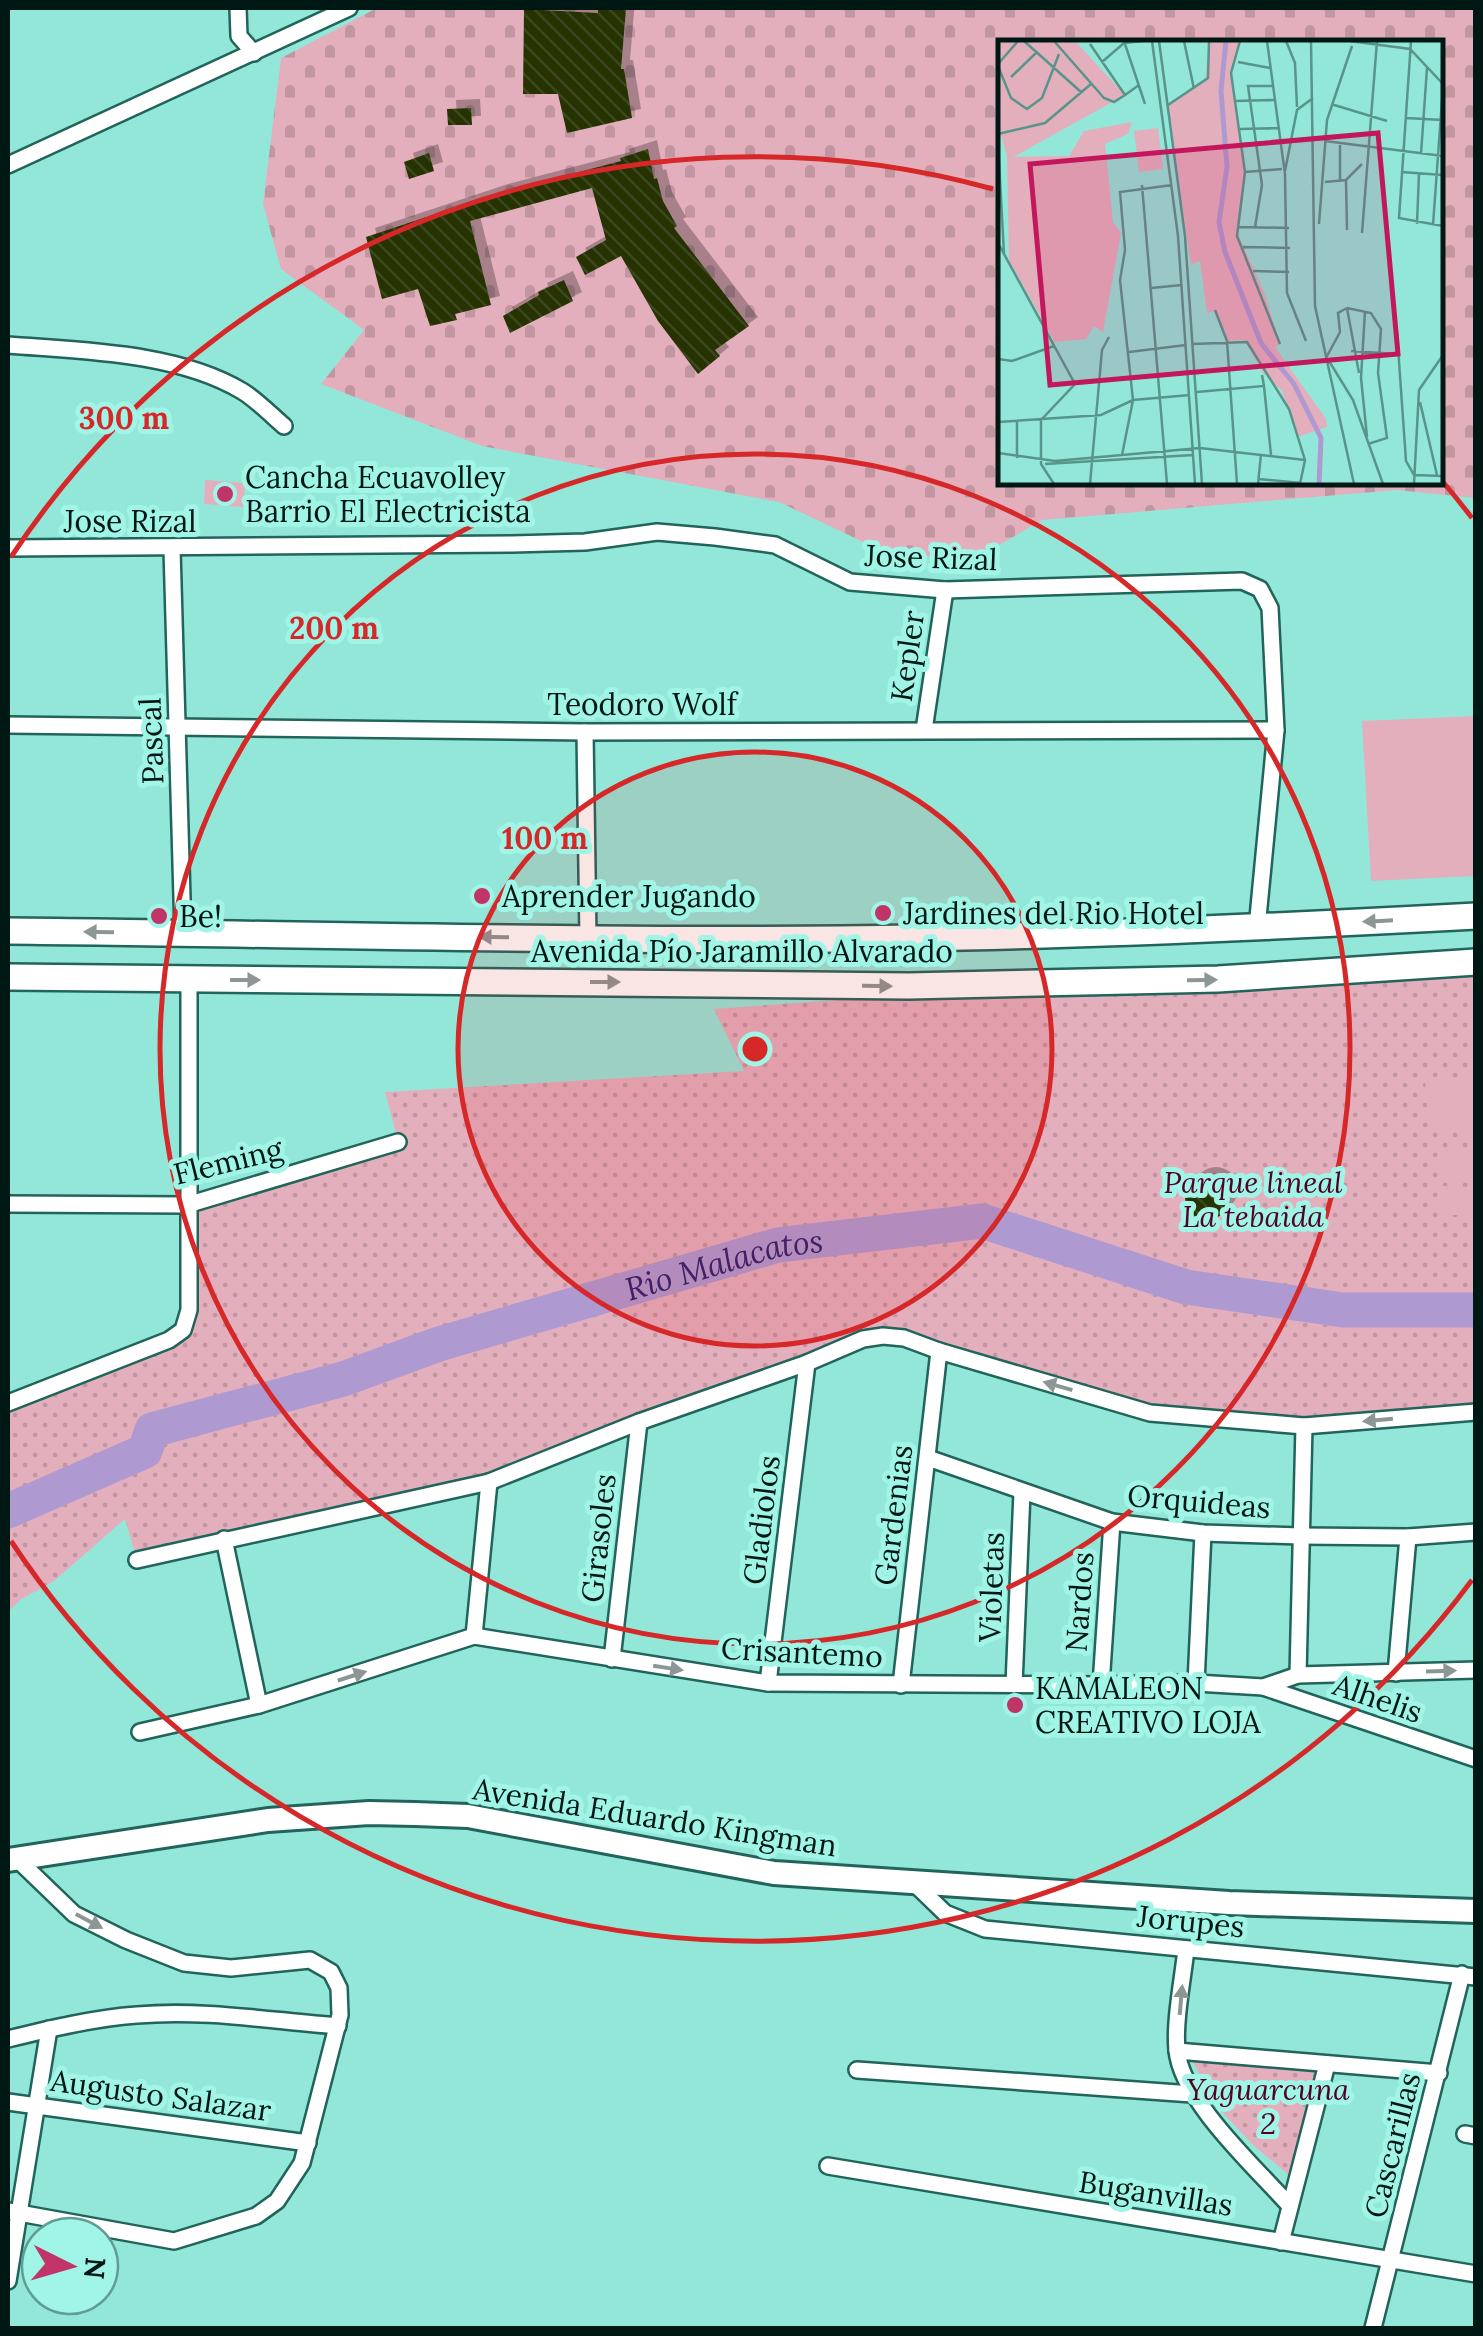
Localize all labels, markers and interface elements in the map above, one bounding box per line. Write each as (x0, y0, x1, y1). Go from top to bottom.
inset map (998, 40, 1443, 485)
text: 300 m (79, 399, 170, 437)
place label: Cancha Ecuavolley Barrio El Electricista (245, 458, 531, 530)
marker: Cancha Ecuavolley Barrio El Electricista (214, 483, 236, 505)
street label: Jose Rizal (63, 502, 196, 540)
street label: Jose Rizal (863, 536, 998, 578)
street label: Kepler (882, 608, 932, 704)
text: 200 m (289, 609, 379, 647)
street label: Teodoro Wolf (547, 685, 739, 723)
street label: Pascal (130, 697, 172, 785)
text: 100 m (502, 819, 588, 857)
place label: Aprender Jugando (501, 877, 756, 916)
marker: Aprender Jugando (471, 885, 493, 907)
place label: Jardines del Rio Hotel (902, 894, 1204, 932)
place label: Be! (179, 897, 222, 935)
marker: Jardines del Rio Hotel (872, 902, 894, 924)
marker: Be! (148, 905, 170, 927)
one-way arrow (1362, 913, 1394, 929)
one-way arrow (82, 924, 114, 940)
one-way arrow (477, 929, 509, 945)
street label: Avenida Pío Jaramillo Alvarado (530, 932, 953, 970)
one-way arrow (1187, 971, 1219, 987)
one-way arrow (229, 972, 261, 988)
one-way arrow (589, 974, 621, 990)
one-way arrow (862, 978, 894, 994)
centre of rings (737, 1031, 773, 1067)
street label: Fleming (170, 1129, 288, 1194)
park label: Parque lineal La tebaida (1164, 1163, 1343, 1235)
water label: Rio Malacatos (620, 1219, 825, 1309)
one-way arrow (1042, 1378, 1073, 1393)
one-way arrow (1362, 1412, 1394, 1428)
street label: Gardenias (866, 1443, 920, 1587)
street label: Gladiolos (734, 1453, 788, 1587)
street label: Girasoles (572, 1472, 624, 1604)
street label: Orquideas (1126, 1476, 1272, 1526)
street label: Violetas (970, 1531, 1012, 1644)
street label: Nardos (1057, 1551, 1101, 1653)
street label: Crisantemo (720, 1629, 884, 1675)
one-way arrow (653, 1660, 685, 1676)
one-way arrow (1426, 1663, 1458, 1679)
street label: Alhelis (1328, 1665, 1428, 1731)
one-way arrow (337, 1667, 367, 1682)
place label: KAMALEON CREATIVO LOJA (1035, 1669, 1262, 1741)
marker: KAMALEON CREATIVO LOJA (1004, 1694, 1026, 1716)
street label: Avenida Eduardo Kingman (469, 1769, 840, 1866)
street label: Jorupes (1135, 1896, 1246, 1946)
one-way arrow (75, 1912, 104, 1929)
one-way arrow (1174, 1984, 1190, 2015)
street label: Augusto Salazar (47, 2061, 274, 2130)
street label: Cascarillas (1356, 2068, 1428, 2222)
park label: Yaguarcuna 2 (1186, 2070, 1350, 2142)
street label: Buganvillas (1076, 2162, 1236, 2225)
north arrow (20, 2216, 120, 2316)
text: N (76, 2256, 114, 2281)

